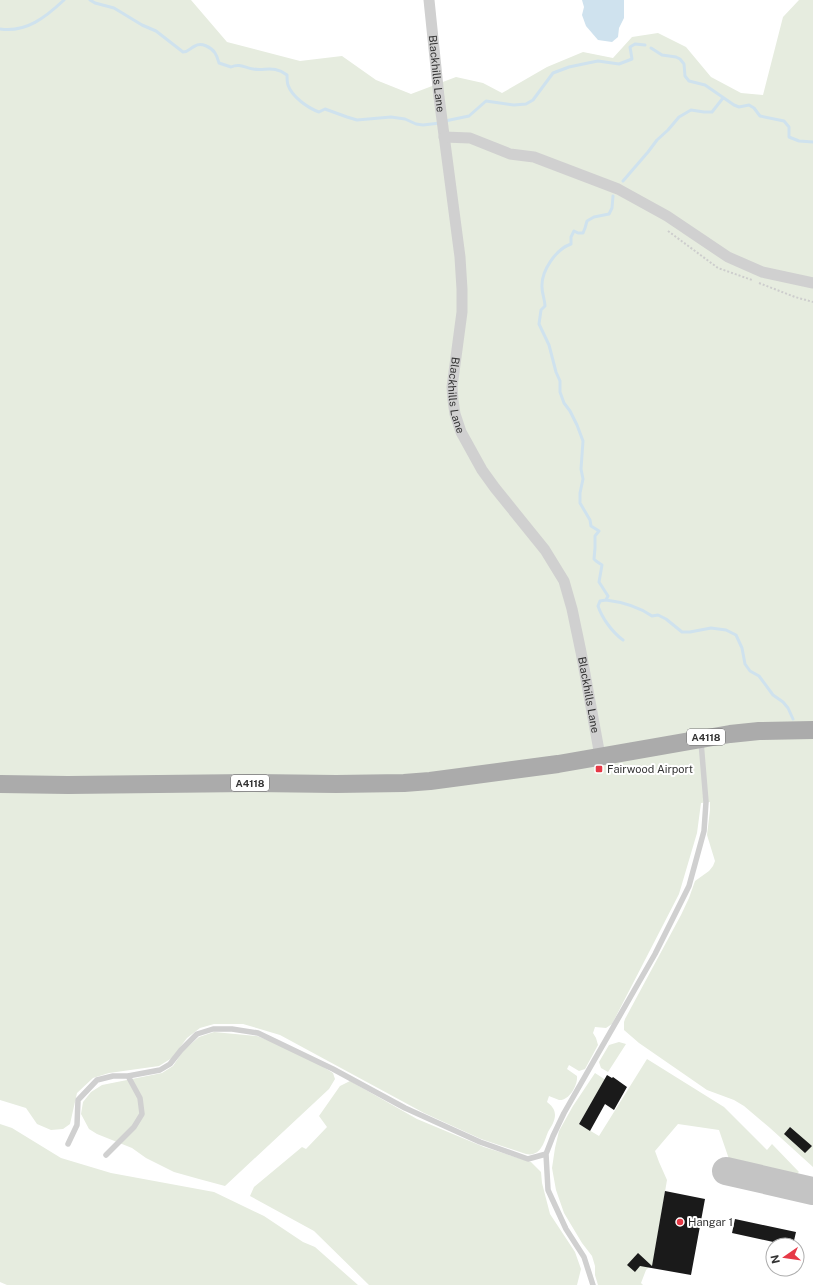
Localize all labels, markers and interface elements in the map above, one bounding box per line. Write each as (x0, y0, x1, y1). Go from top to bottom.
street label: Blackhills Lane (427, 34, 447, 113)
street label: Blackhills Lane (446, 356, 467, 435)
street label: Blackhills Lane (576, 656, 602, 734)
road number: A4118 (687, 729, 725, 745)
place label: Fairwood Airport (607, 763, 693, 775)
marker: Fairwood Airport (594, 764, 604, 774)
road number: A4118 (231, 775, 269, 791)
place label: Hangar 1 (688, 1216, 733, 1228)
marker: Hangar 1 (675, 1217, 685, 1227)
north arrow (765, 1237, 805, 1277)
text: N (768, 1254, 782, 1265)

